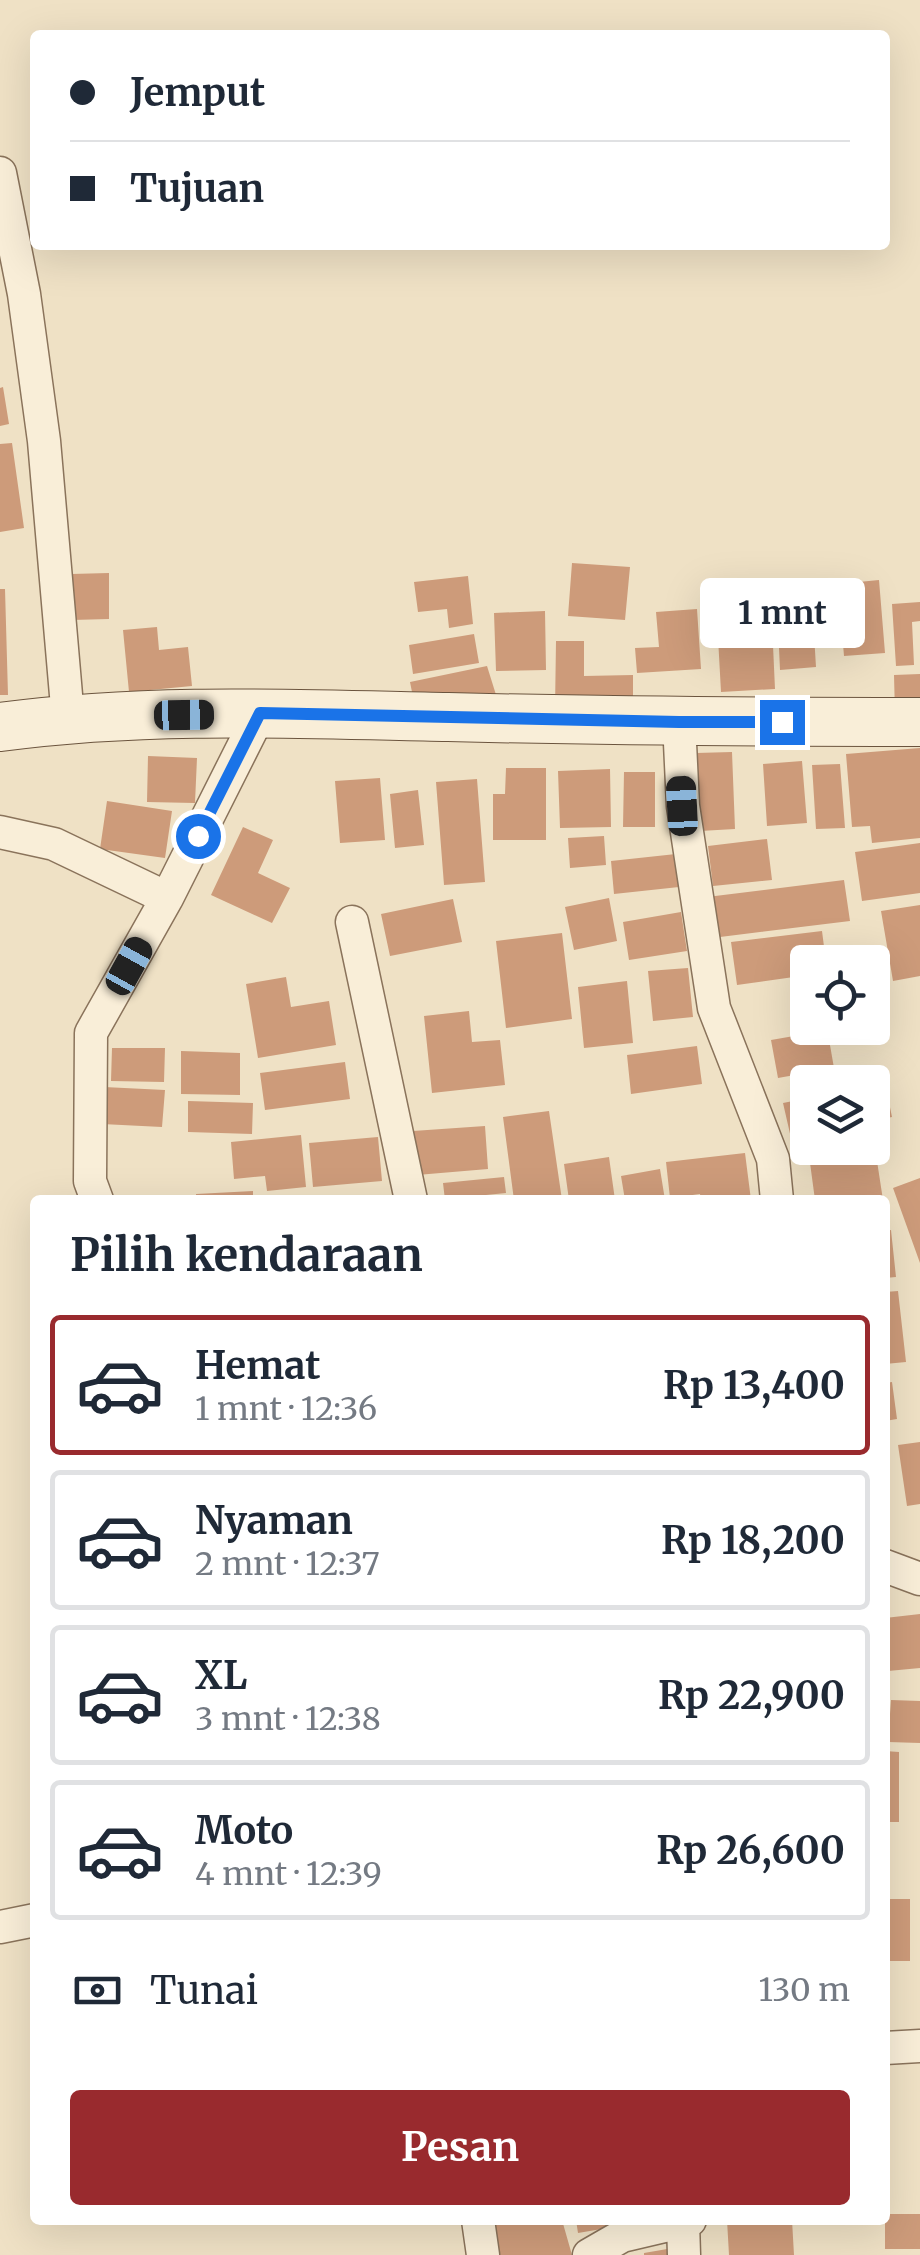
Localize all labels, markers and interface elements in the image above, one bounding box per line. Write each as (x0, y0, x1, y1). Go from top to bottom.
text: Jemput (130, 69, 265, 116)
text: Tujuan (130, 165, 264, 212)
callout: 1 mnt (700, 577, 864, 647)
text: 1 mnt (738, 593, 827, 633)
car (154, 699, 214, 731)
route end (760, 700, 805, 745)
car (665, 775, 699, 837)
route start (176, 814, 221, 859)
car (101, 932, 157, 1000)
map controls (790, 945, 890, 1165)
button: locate (790, 945, 890, 1045)
button: layers (790, 1065, 890, 1165)
text: Pilih kendaraan (70, 1227, 423, 1283)
icon: car (75, 1340, 165, 1430)
text: Hemat (195, 1342, 320, 1389)
text: Rp 13,400 (663, 1362, 845, 1409)
text: 1 mnt · 12:36 (195, 1389, 377, 1429)
icon: car (75, 1495, 165, 1585)
text: Nyaman (195, 1497, 353, 1544)
text: Rp 18,200 (661, 1517, 845, 1564)
text: 2 mnt · 12:37 (195, 1544, 380, 1584)
icon: car (75, 1650, 165, 1740)
text: XL (195, 1652, 247, 1699)
text: Rp 22,900 (658, 1672, 845, 1719)
text: 3 mnt · 12:38 (195, 1699, 381, 1739)
icon: car (75, 1805, 165, 1895)
text: Moto (195, 1807, 293, 1854)
text: Rp 26,600 (656, 1827, 845, 1874)
text: 4 mnt · 12:39 (195, 1854, 382, 1894)
icon: cash (70, 1963, 125, 2018)
text: Tunai (150, 1967, 258, 2014)
text: 130 m (758, 1970, 850, 2010)
button: Pesan (70, 2090, 850, 2205)

